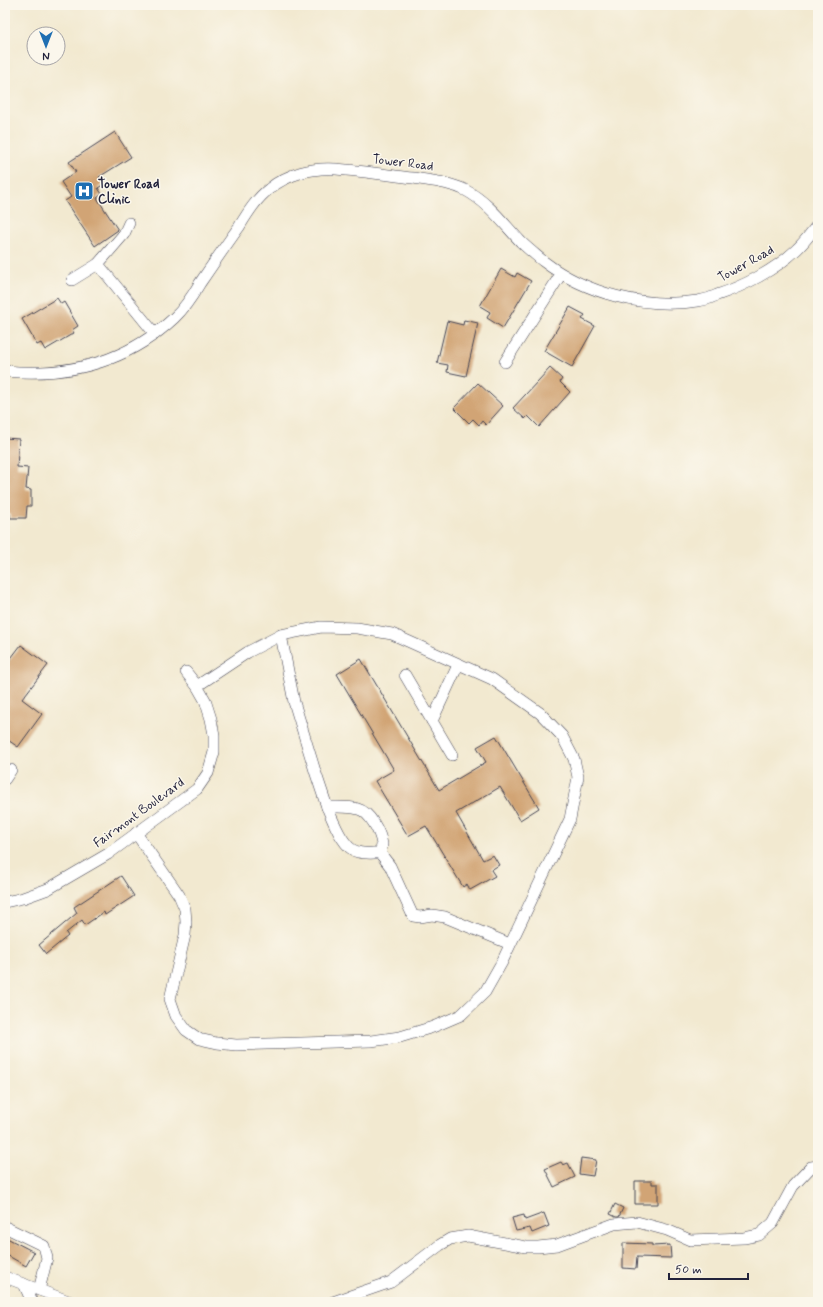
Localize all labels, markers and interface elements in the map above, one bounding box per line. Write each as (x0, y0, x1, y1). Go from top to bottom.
north arrow (26, 26, 66, 66)
text: N (42, 48, 50, 62)
street label: Tower Road (371, 151, 435, 175)
place label: Tower Road Clinic (98, 176, 160, 208)
hospital icon: Tower Road Clinic (73, 180, 95, 202)
street label: Tower Road (715, 242, 777, 286)
street label: Fairmont Boulevard (90, 774, 188, 852)
scale bar (669, 1255, 748, 1281)
text: 50 m (675, 1262, 702, 1278)

